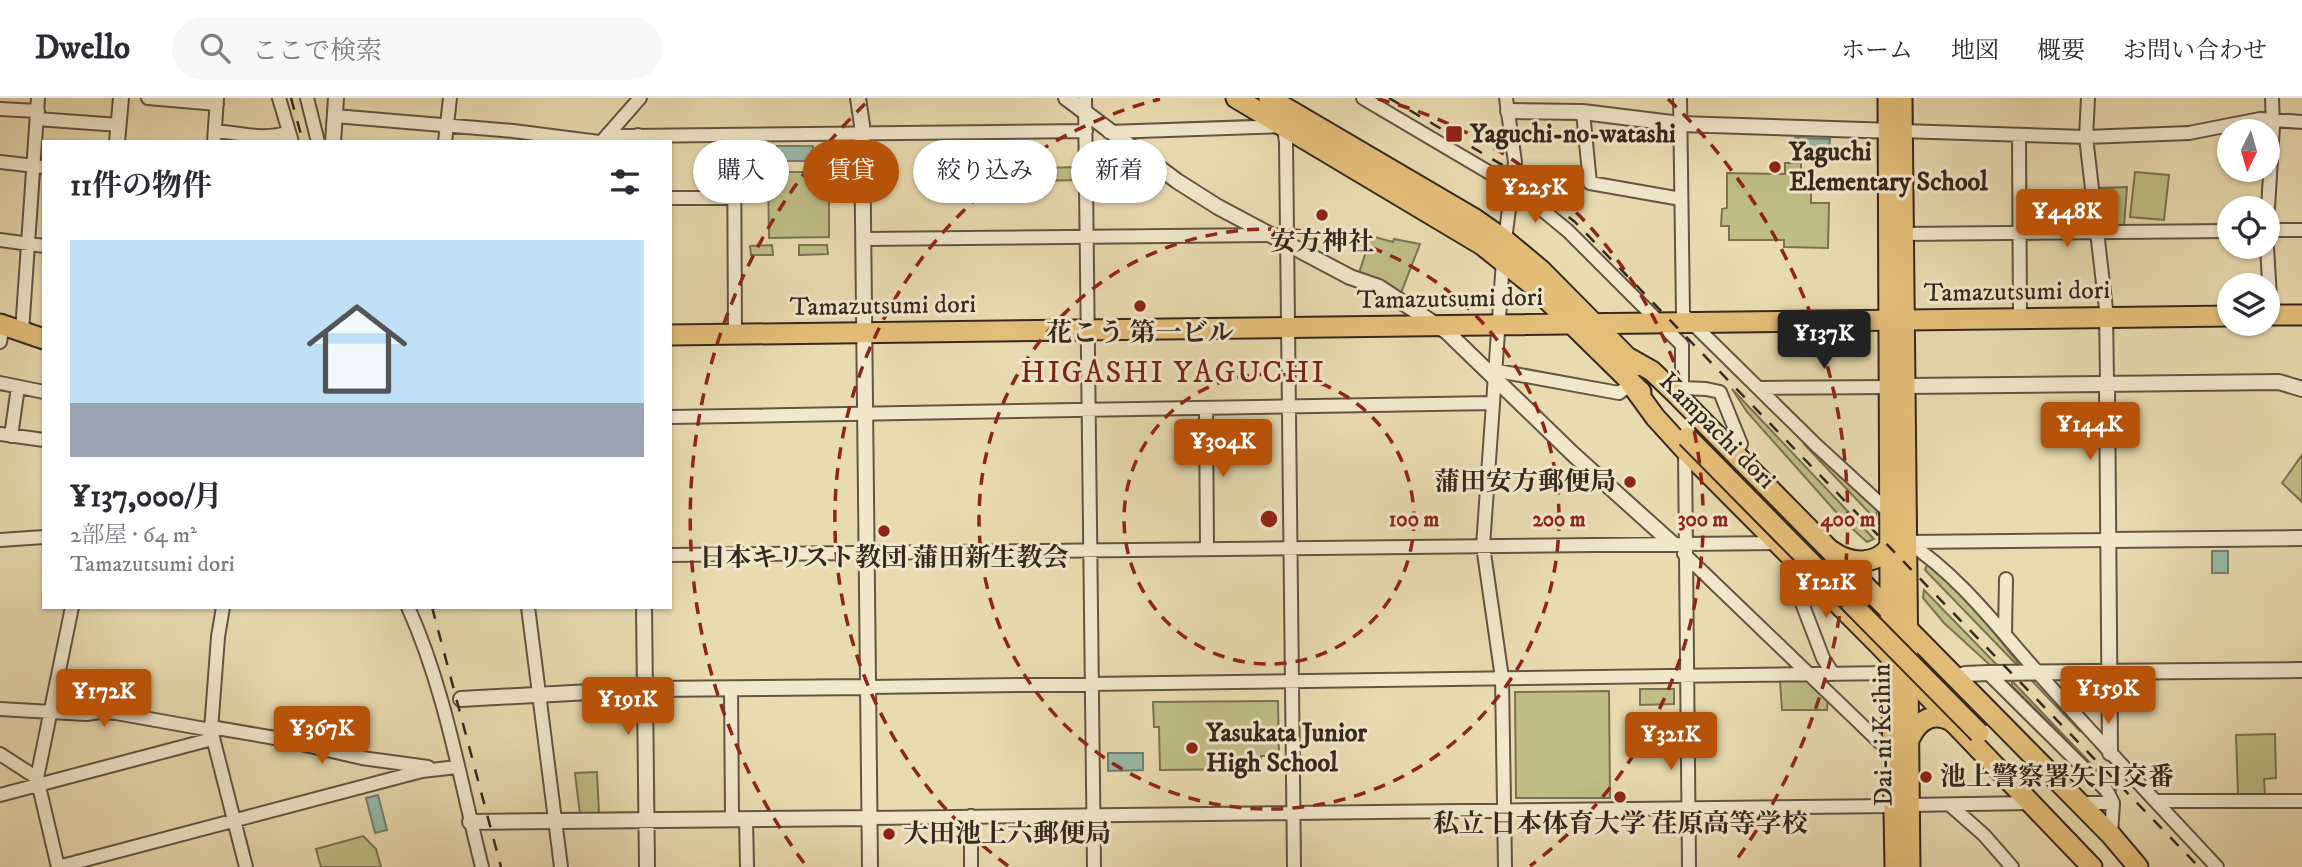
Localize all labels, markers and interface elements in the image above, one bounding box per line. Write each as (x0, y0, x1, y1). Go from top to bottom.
search box (172, 17, 662, 80)
text: Dwello (35, 28, 130, 69)
icon: search (196, 29, 234, 67)
text: ここで検索 (252, 35, 382, 68)
text: ホーム (1841, 36, 1913, 66)
text: 地図 (1951, 36, 1999, 66)
text: 概要 (2037, 36, 2085, 66)
text: お問い合わせ (2123, 36, 2267, 66)
place label: Yaguchi-no-watashi (1469, 118, 1676, 151)
north arrow (2217, 119, 2280, 182)
map controls (2217, 119, 2280, 336)
marker: Yaguchi-no-watashi (1444, 124, 1464, 144)
place label: Yaguchi Elementary School (1788, 136, 1989, 199)
chip: 購入 (693, 140, 789, 203)
chip: 賃貸 (803, 140, 899, 203)
chip: 絞り込み (913, 140, 1057, 203)
chip: 新着 (1071, 140, 1167, 203)
marker: Yaguchi Elementary School (1767, 159, 1783, 175)
icon: filters (606, 163, 644, 201)
pin: ¥225K (1486, 166, 1584, 225)
text: 11件の物件 (70, 168, 212, 205)
text: ¥225K (1502, 173, 1568, 202)
pin: ¥448K (2018, 190, 2116, 249)
button: locate (2217, 196, 2280, 259)
text: ¥448K (2032, 197, 2102, 226)
marker: 安方神社 (1314, 207, 1330, 223)
place label: 安方神社 (1270, 226, 1374, 259)
button: layers (2217, 273, 2280, 336)
street label: Tamazutsumi dori (1924, 274, 2110, 310)
street label: Tamazutsumi dori (1357, 281, 1543, 317)
icon: home (294, 286, 420, 412)
street label: Tamazutsumi dori (790, 288, 976, 324)
marker: 花こう 第一ビル (1132, 298, 1148, 314)
pin: ¥137K (1775, 312, 1873, 371)
place label: 花こう 第一ビル (1046, 317, 1234, 350)
text: ¥137K (1794, 319, 1854, 348)
district label: HIGASHI YAGUCHI (1020, 355, 1326, 392)
street label: Kampachi dori (1652, 366, 1782, 496)
pin: ¥144K (2041, 402, 2139, 462)
text: ¥144K (2057, 410, 2123, 439)
pin: ¥304K (1174, 420, 1272, 479)
text: ¥304K (1190, 427, 1256, 456)
place label: 蒲田安方郵便局 (1434, 466, 1616, 499)
marker: 蒲田安方郵便局 (1622, 474, 1638, 490)
text: ¥137,000/月 (70, 479, 223, 516)
centre of rings (1257, 507, 1281, 531)
text: 100 m (1389, 507, 1439, 533)
text: 200 m (1532, 507, 1586, 533)
text: 300 m (1678, 507, 1729, 533)
text: 400 m (1821, 507, 1876, 533)
text: 2部屋 · 64 m² (70, 521, 197, 550)
marker: 日本キリスト教団 蒲田新生教会 (876, 523, 892, 539)
place label: 日本キリスト教団 蒲田新生教会 (699, 542, 1069, 575)
text: Tamazutsumi dori (70, 550, 235, 579)
pin: ¥121K (1777, 560, 1875, 620)
text: ¥121K (1796, 568, 1856, 597)
street label: Dai-ni Keihin (1865, 663, 1901, 807)
pin: ¥159K (2059, 666, 2157, 726)
pin: ¥172K (55, 670, 153, 729)
text: ¥159K (2077, 674, 2139, 703)
text: ¥172K (72, 677, 136, 706)
pin: ¥191K (579, 678, 677, 737)
text: ¥191K (598, 685, 658, 714)
pin: ¥367K (273, 706, 371, 766)
pin: ¥321K (1622, 712, 1720, 772)
text: ¥367K (290, 714, 354, 743)
place label: Yasukata Junior High School (1205, 717, 1367, 780)
text: ¥321K (1641, 720, 1701, 749)
marker: Yasukata Junior High School (1184, 740, 1200, 756)
place label: 池上警察署矢口交番 (1940, 761, 2174, 794)
marker: 池上警察署矢口交番 (1918, 769, 1934, 785)
marker: 私立 日本体育大学 荏原高等学校 (1612, 789, 1628, 805)
place label: 私立 日本体育大学 荏原高等学校 (1432, 808, 1808, 841)
place label: 大田池上六郵便局 (903, 818, 1111, 851)
marker: 大田池上六郵便局 (881, 826, 897, 842)

